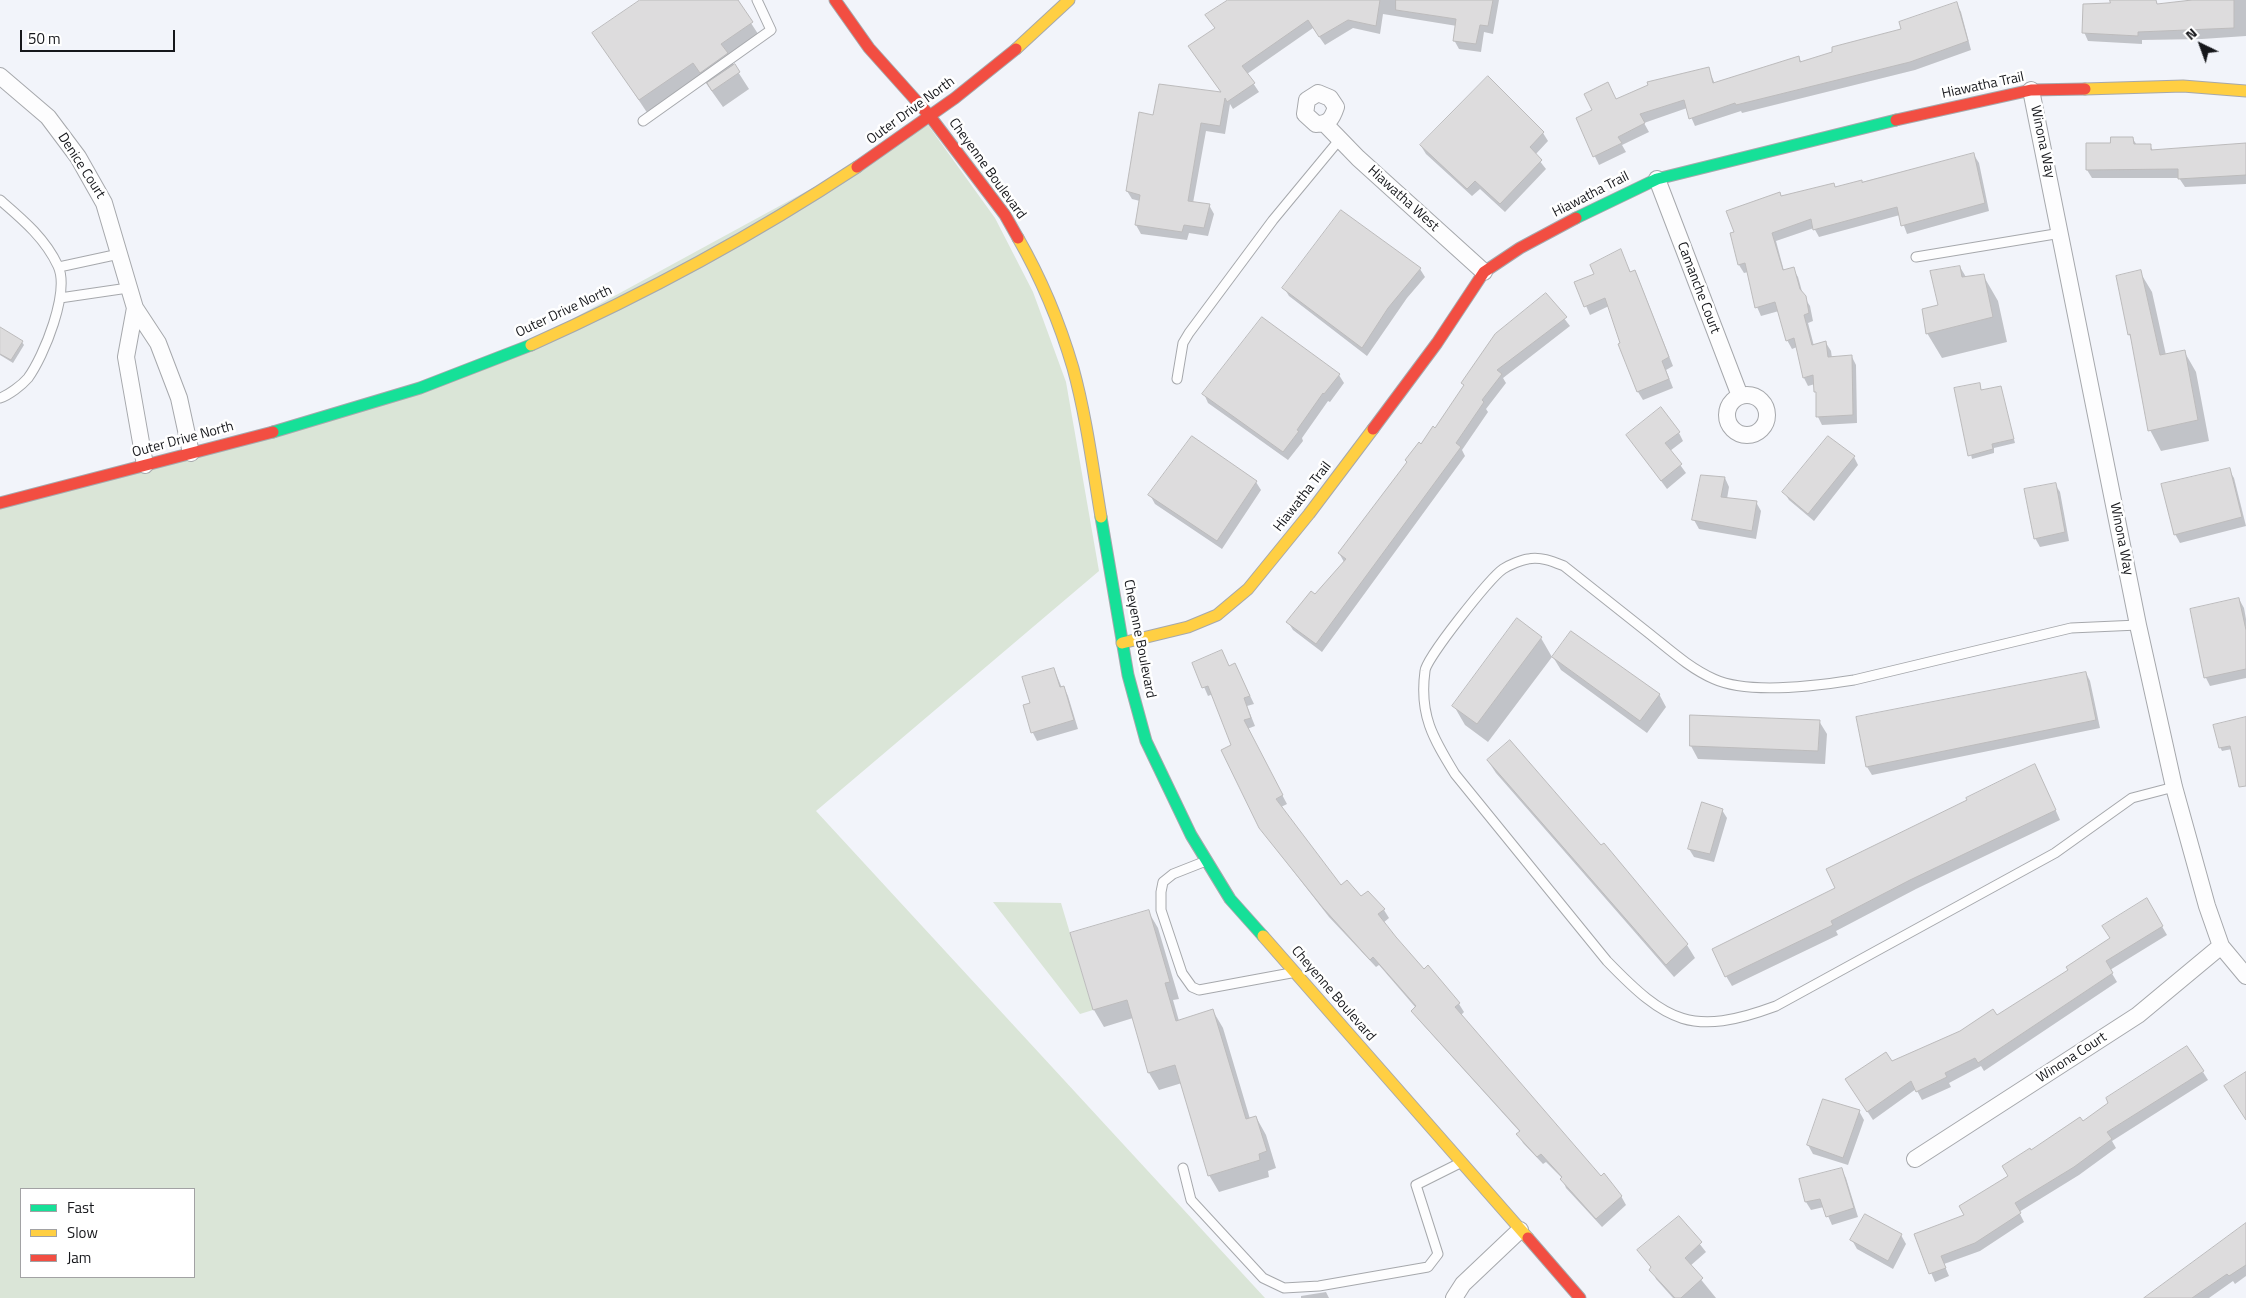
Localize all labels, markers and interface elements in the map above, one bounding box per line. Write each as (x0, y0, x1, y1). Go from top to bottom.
scale bar (22, 20, 178, 52)
north arrow (2176, 20, 2226, 70)
text: N (2180, 22, 2201, 45)
text: 50 m (28, 27, 61, 50)
street label: Hiawatha Trail (1940, 69, 2026, 103)
street label: Outer Drive North (864, 74, 958, 148)
street label: Winona Way (2026, 104, 2058, 180)
street label: Cheyenne Boulevard (945, 115, 1029, 223)
street label: Denice Court (54, 130, 108, 202)
street label: Hiawatha West (1364, 163, 1442, 235)
street label: Hiawatha Trail (1550, 168, 1632, 222)
street label: Camanche Court (1673, 240, 1723, 336)
street label: Outer Drive North (513, 282, 615, 342)
street label: Outer Drive North (130, 418, 236, 462)
street label: Hiawatha Trail (1271, 459, 1335, 535)
street label: Winona Way (2106, 501, 2136, 577)
street label: Cheyenne Boulevard (1119, 578, 1159, 700)
street label: Cheyenne Boulevard (1287, 943, 1379, 1045)
street label: Winona Court (2034, 1029, 2110, 1087)
legend (20, 1188, 195, 1278)
text: Fast (67, 1196, 94, 1219)
text: Slow (67, 1221, 98, 1244)
text: Jam (67, 1246, 91, 1269)

